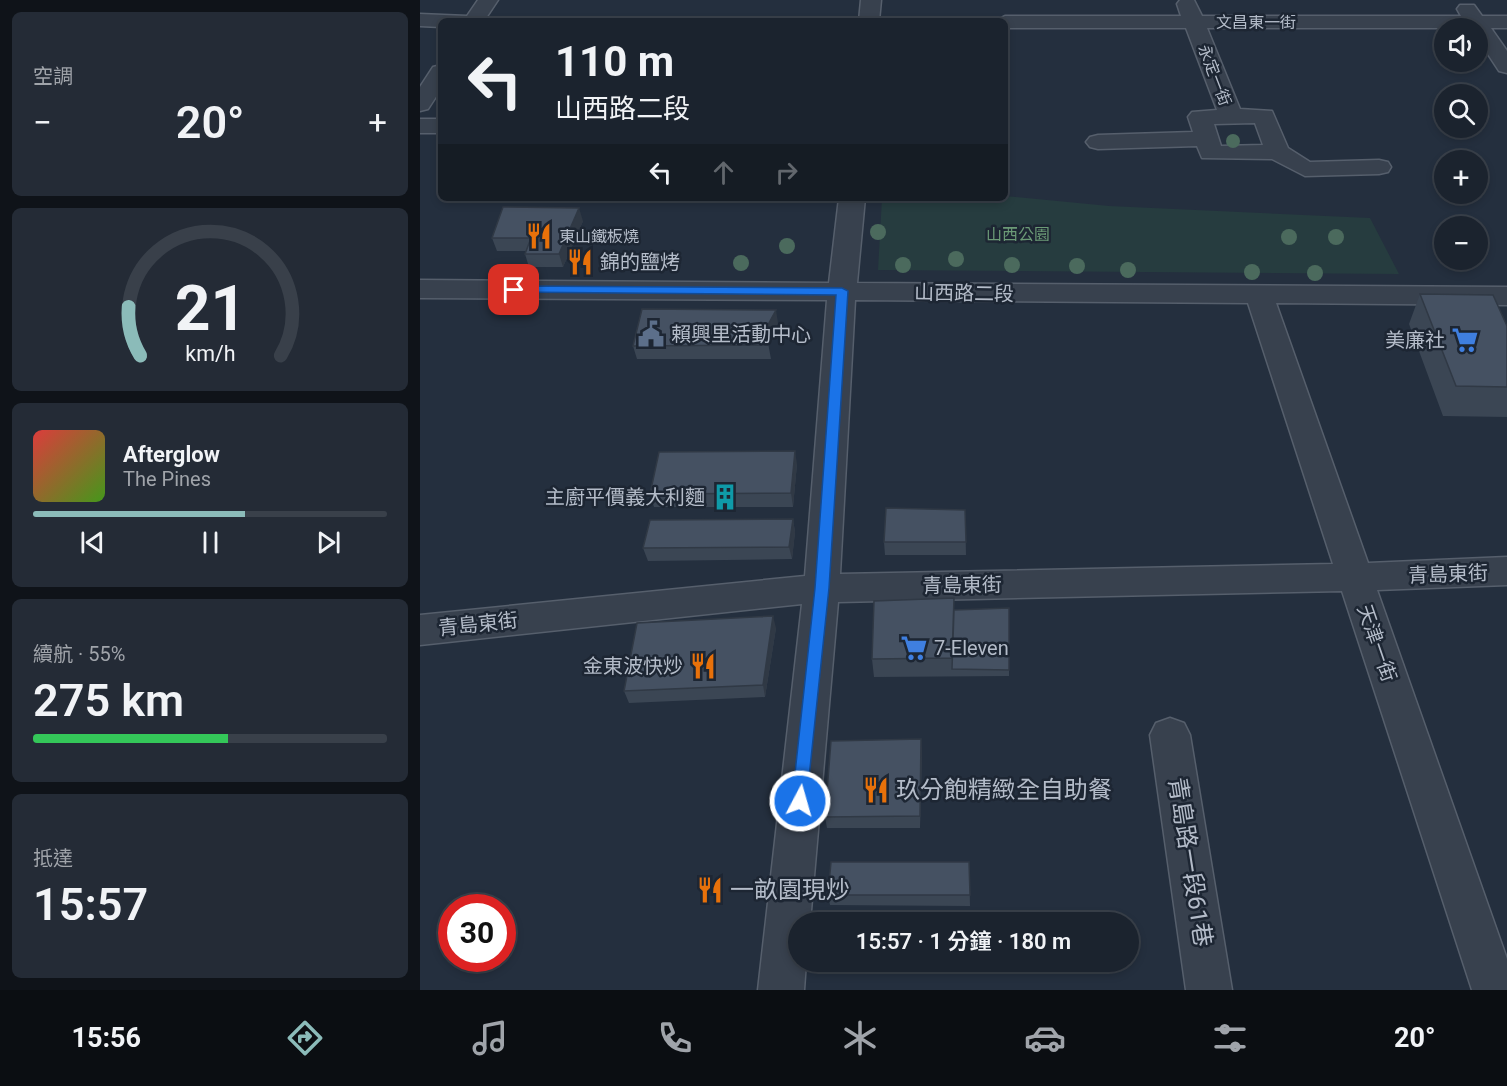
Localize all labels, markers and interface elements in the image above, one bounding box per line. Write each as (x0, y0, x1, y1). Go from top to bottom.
street label: 文昌東一街 (1216, 13, 1296, 32)
map controls (1434, 18, 1488, 270)
button: sound (1434, 18, 1488, 72)
text: 110 m (555, 37, 674, 86)
icon: left (456, 42, 534, 120)
street label: 永定一街 (1194, 42, 1235, 108)
text: 空調 (33, 64, 73, 88)
button: search (1434, 84, 1488, 138)
text: 山西路二段 (555, 93, 690, 125)
text: 20° (176, 96, 244, 149)
text: − (33, 103, 52, 142)
text: + (368, 103, 387, 142)
button: + (1434, 150, 1488, 204)
icon: left (644, 156, 677, 189)
icon: ahead (707, 156, 740, 189)
icon: right (770, 156, 803, 189)
button: − (1434, 216, 1488, 270)
restaurant icon: 東山鐵板燒 (524, 221, 554, 251)
park label: 山西公園 (986, 225, 1050, 244)
place label: 東山鐵板燒 (559, 227, 639, 246)
restaurant icon: 錦的鹽烤 (565, 247, 595, 277)
place label: 錦的鹽烤 (600, 250, 680, 274)
pin (488, 264, 539, 315)
text: 21 (174, 273, 246, 346)
icon: arrive (497, 273, 530, 306)
street label: 山西路二段 (914, 280, 1014, 306)
public building icon: 賴興里活動中心 (636, 319, 666, 349)
place label: 賴興里活動中心 (671, 322, 811, 346)
supermarket icon: 美廉社 (1450, 325, 1480, 355)
place label: 美廉社 (1385, 328, 1445, 352)
text: km/h (185, 342, 235, 367)
text: Afterglow (123, 442, 220, 467)
text: The Pines (123, 467, 211, 491)
building icon: 主廚平價義大利麵 (710, 482, 740, 512)
place label: 主廚平價義大利麵 (545, 485, 705, 509)
icon: previous (76, 526, 109, 559)
icon: pause (194, 526, 227, 559)
icon: next (312, 526, 345, 559)
street label: 青島東街 (1408, 561, 1488, 587)
street label: 青島東街 (922, 572, 1002, 598)
street label: 天津一街 (1353, 601, 1401, 685)
street label: 青島東街 (437, 608, 519, 640)
supermarket icon: 7-Eleven (899, 633, 929, 663)
place label: 7-Eleven (934, 636, 1009, 660)
text: 續航 · 55% (33, 642, 125, 666)
restaurant icon: 金東波快炒 (688, 651, 718, 681)
place label: 金東波快炒 (583, 654, 683, 678)
text: 275 km (33, 674, 184, 727)
position arrow (768, 769, 832, 833)
restaurant icon: 玖分飽精緻全自助餐 (861, 775, 891, 805)
street label: 青島路一段61巷 (1163, 775, 1217, 949)
place label: 玖分飽精緻全自助餐 (896, 776, 1112, 804)
text: 抵達 (33, 846, 73, 870)
restaurant icon: 一畝園現炒 (695, 875, 725, 905)
place label: 一畝園現炒 (730, 876, 850, 904)
text: 15:57 (33, 878, 148, 931)
speed limit sign: 30 (438, 894, 516, 972)
text: 15:57 · 1 分鐘 · 180 m (856, 929, 1071, 954)
icon: directions (284, 1017, 326, 1059)
icon: music (469, 1017, 511, 1059)
icon: phone (654, 1017, 696, 1059)
icon: climate (839, 1017, 881, 1059)
icon: car (1024, 1017, 1066, 1059)
icon: filters (1209, 1017, 1251, 1059)
text: 15:56 (71, 1022, 141, 1054)
text: 20° (1394, 1022, 1435, 1054)

